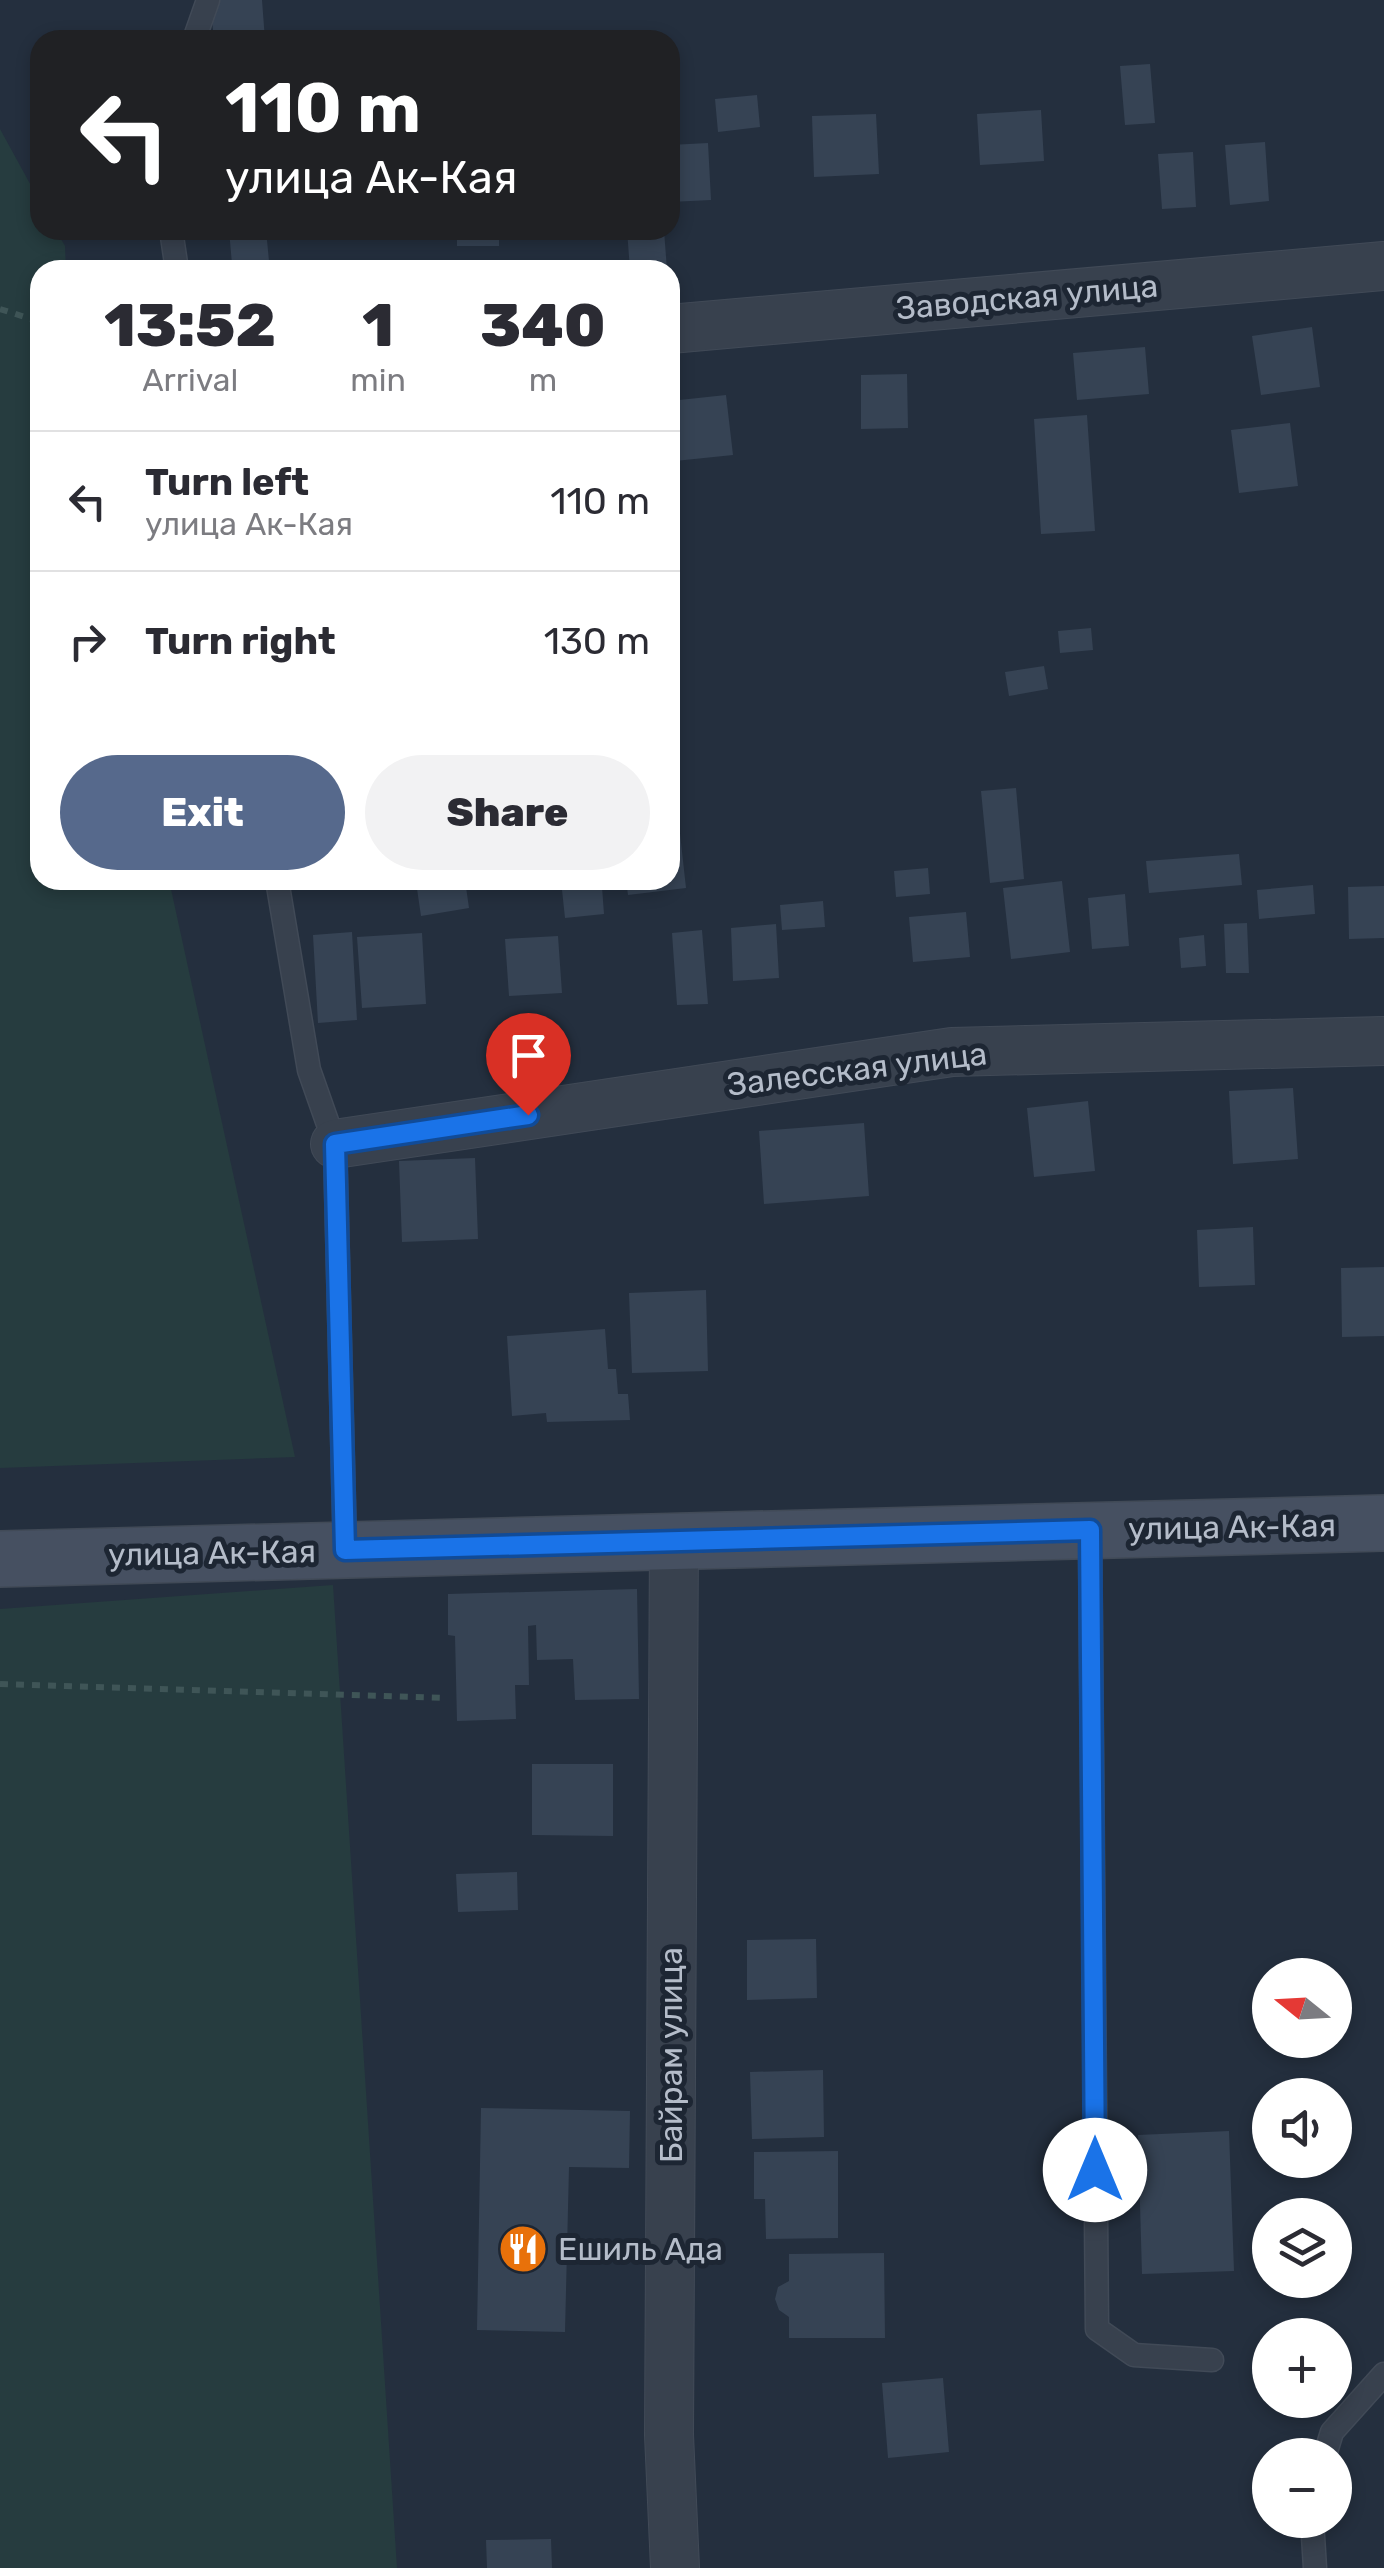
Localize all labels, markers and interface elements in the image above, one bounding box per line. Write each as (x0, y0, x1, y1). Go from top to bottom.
text: 110 m (225, 67, 421, 150)
icon: left (60, 70, 190, 200)
text: улица Ак-Кая (225, 151, 517, 204)
street label: Заводская улица (894, 267, 1160, 327)
text: 13:52 (104, 290, 276, 361)
text: 1 (362, 290, 394, 361)
text: 340 (480, 290, 606, 361)
text: Arrival (142, 361, 238, 399)
text: min (350, 361, 406, 399)
text: m (529, 361, 557, 399)
text: Turn left (145, 459, 309, 505)
icon: left (60, 474, 115, 529)
text: 110 m (550, 478, 650, 524)
text: улица Ак-Кая (145, 505, 353, 543)
icon: right (60, 614, 115, 669)
text: Turn right (145, 618, 336, 664)
text: 130 m (544, 618, 650, 664)
button: Exit (60, 755, 345, 870)
button: Share (365, 755, 650, 870)
pin (486, 1013, 571, 1116)
icon: arrive (501, 1028, 556, 1083)
street label: Залесская улица (725, 1034, 989, 1104)
street label: улица Ак-Кая (1128, 1506, 1336, 1548)
street label: улица Ак-Кая (108, 1532, 316, 1574)
street label: Байрам улица (652, 1947, 690, 2163)
north arrow (1252, 1958, 1352, 2058)
map controls (1252, 1958, 1352, 2538)
button: sound (1252, 2078, 1352, 2178)
position arrow (1043, 2118, 1147, 2222)
button: layers (1252, 2198, 1352, 2298)
restaurant icon: Ешиль Ада (497, 2223, 549, 2275)
place label: Ешиль Ада (558, 2230, 723, 2268)
button: + (1252, 2318, 1352, 2418)
button: − (1252, 2438, 1352, 2538)

